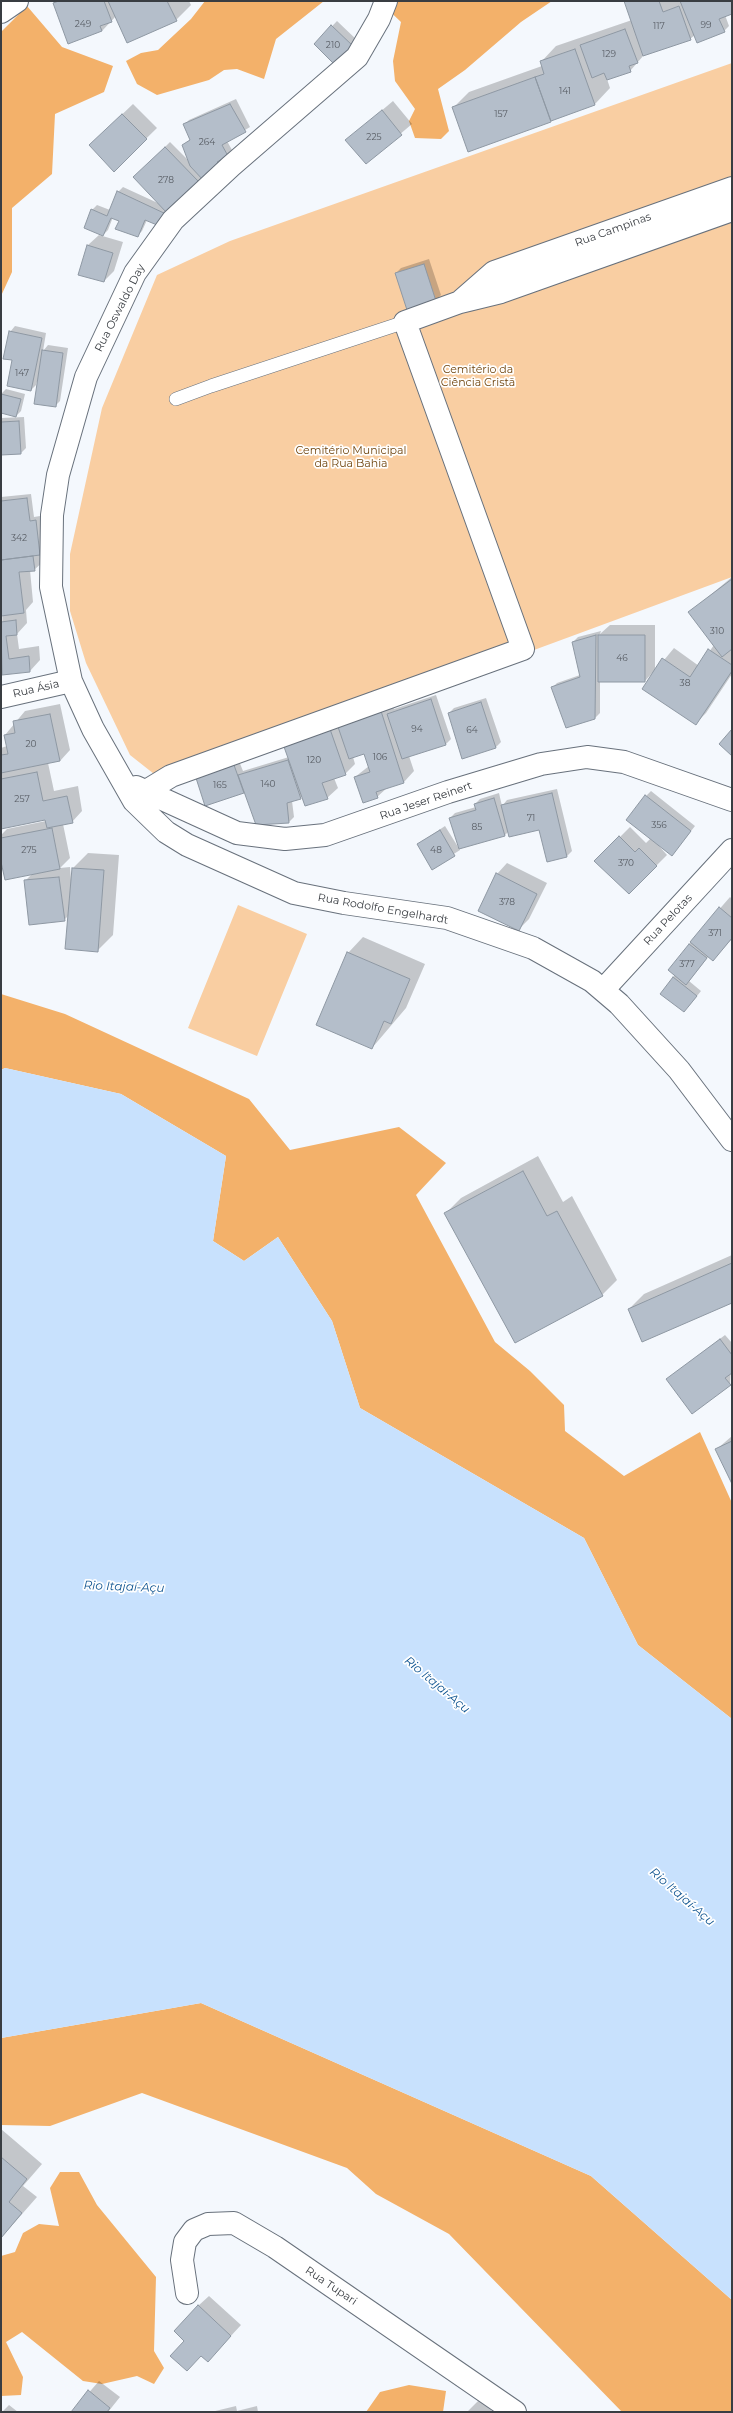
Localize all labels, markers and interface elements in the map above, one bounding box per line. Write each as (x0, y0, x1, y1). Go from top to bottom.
house number: 249 (75, 19, 91, 29)
house number: 99 (701, 20, 711, 30)
house number: 117 (653, 21, 665, 31)
house number: 210 (326, 40, 340, 50)
house number: 129 (602, 49, 616, 59)
house number: 141 (559, 86, 571, 96)
house number: 157 (494, 109, 508, 119)
house number: 225 (366, 132, 382, 142)
house number: 264 (199, 137, 215, 147)
house number: 278 (158, 175, 174, 185)
street label: Rua Campinas (573, 210, 653, 250)
street label: Rua Oswaldo Day (92, 262, 148, 354)
park label: Cemitério da Ciência Cristã (441, 363, 515, 389)
house number: 147 (15, 368, 29, 378)
park label: Cemitério Municipal da Rua Bahia (296, 444, 406, 470)
house number: 342 (11, 533, 27, 543)
house number: 310 (710, 626, 724, 636)
house number: 46 (616, 653, 628, 663)
street label: Rua Ásia (11, 677, 61, 701)
house number: 38 (680, 678, 690, 688)
house number: 94 (411, 724, 423, 734)
house number: 64 (466, 725, 478, 735)
house number: 20 (25, 739, 37, 749)
house number: 106 (373, 752, 387, 762)
house number: 120 (307, 755, 321, 765)
house number: 140 (260, 779, 276, 789)
street label: Rua Jeser Reinert (378, 779, 474, 823)
house number: 165 (213, 780, 227, 790)
house number: 257 (14, 794, 30, 804)
house number: 71 (527, 813, 535, 823)
house number: 356 (651, 820, 667, 830)
house number: 85 (472, 822, 482, 832)
house number: 275 (21, 845, 37, 855)
house number: 48 (430, 845, 442, 855)
house number: 370 (618, 858, 634, 868)
street label: Rua Rodolfo Engelhardt (317, 891, 449, 927)
street label: Rua Pelotas (641, 892, 695, 948)
house number: 378 (499, 897, 515, 907)
house number: 371 (708, 928, 722, 938)
house number: 377 (679, 959, 695, 969)
water label: Rio Itajaí-Açu (83, 1578, 165, 1596)
water label: Rio Itajaí-Açu (401, 1653, 473, 1717)
water label: Rio Itajaí-Açu (647, 1865, 717, 1929)
street label: Rua Tupari (303, 2264, 359, 2308)

